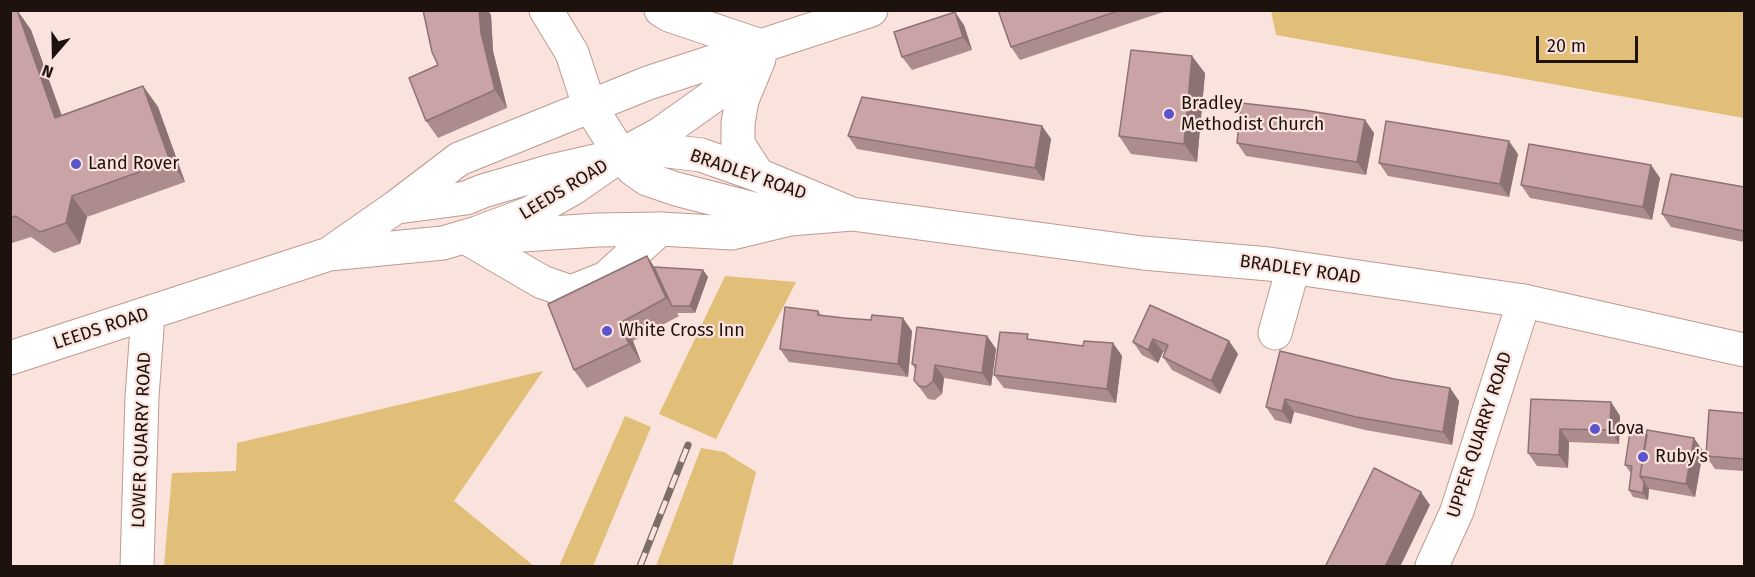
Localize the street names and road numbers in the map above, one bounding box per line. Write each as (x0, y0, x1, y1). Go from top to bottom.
street label: BRADLEY ROAD (687, 145, 809, 205)
street label: LEEDS ROAD (516, 155, 612, 225)
street label: BRADLEY ROAD (1238, 251, 1362, 289)
street label: LEEDS ROAD (50, 303, 152, 355)
street label: UPPER QUARRY ROAD (1443, 349, 1517, 521)
street label: LOWER QUARRY ROAD (128, 352, 156, 528)

